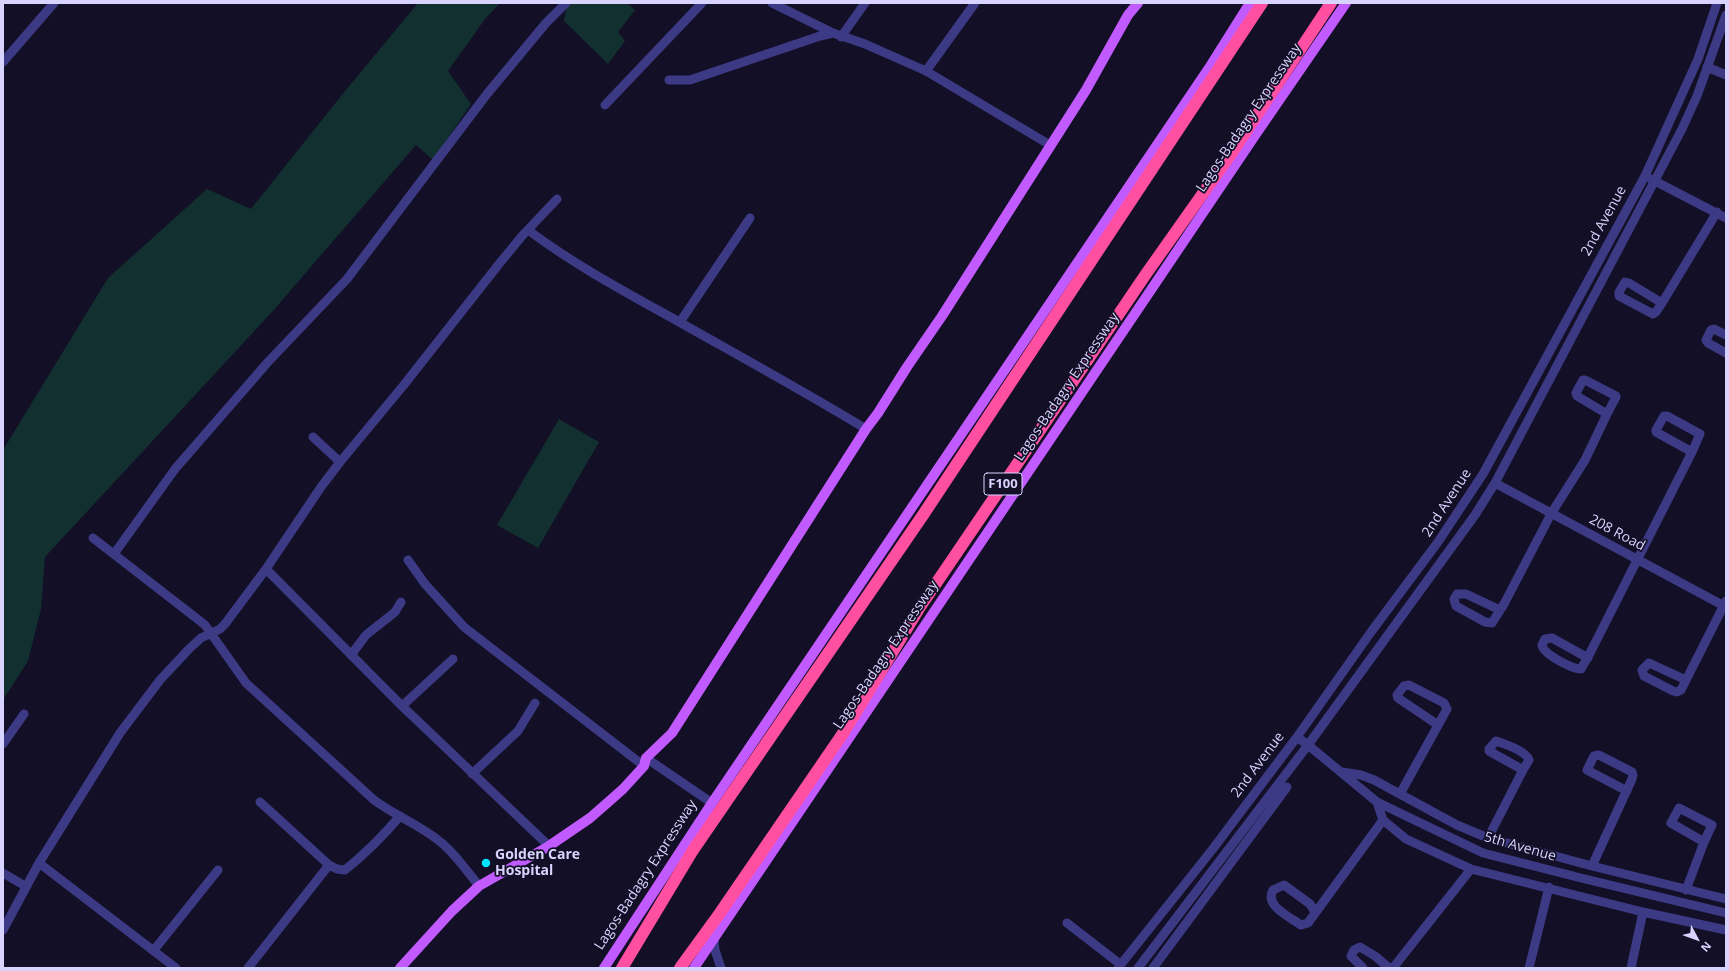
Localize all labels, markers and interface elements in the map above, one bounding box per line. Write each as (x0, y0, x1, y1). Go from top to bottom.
street label: Lagos-Badagry Expressway (1193, 40, 1305, 196)
street label: 2nd Avenue (1578, 183, 1630, 259)
street label: Lagos-Badagry Expressway (1011, 309, 1123, 465)
street label: 2nd Avenue (1419, 466, 1475, 540)
road number: F100 (984, 473, 1022, 495)
street label: 208 Road (1586, 511, 1648, 555)
street label: Lagos-Badagry Expressway (830, 577, 942, 733)
street label: 2nd Avenue (1228, 729, 1288, 801)
street label: Lagos-Badagry Expressway (591, 797, 701, 953)
street label: 5th Avenue (1482, 829, 1558, 865)
place label: Golden Care Hospital (495, 847, 580, 880)
marker: Golden Care Hospital (480, 857, 492, 869)
north arrow (1677, 919, 1717, 959)
text: N (1698, 939, 1715, 955)

